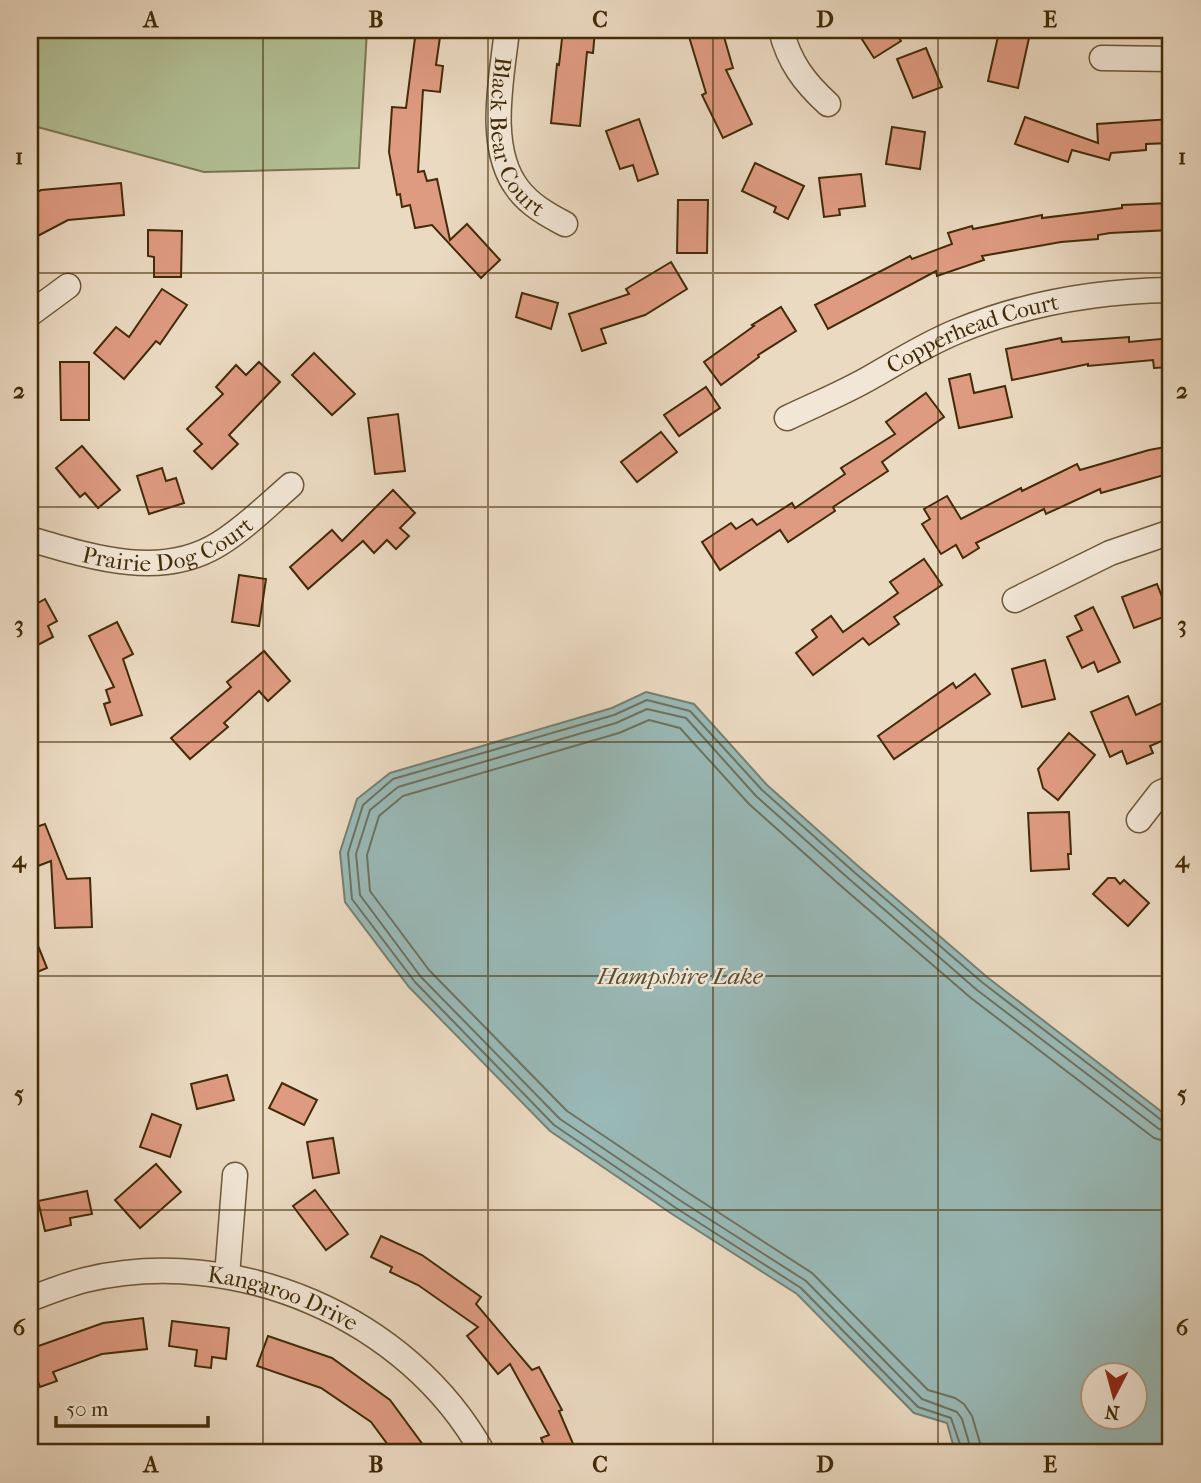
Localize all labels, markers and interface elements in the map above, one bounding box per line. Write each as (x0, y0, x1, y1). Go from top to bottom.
text: A (142, 6, 160, 33)
text: B (369, 6, 384, 33)
text: C (592, 6, 608, 33)
text: D (816, 6, 834, 33)
text: E (1043, 6, 1057, 33)
street label: Black Bear Court (485, 56, 550, 222)
text: 1 (15, 143, 23, 170)
text: 1 (1178, 143, 1186, 170)
street label: Copperhead Court (881, 288, 1061, 379)
text: 2 (13, 377, 25, 404)
text: 2 (1176, 377, 1188, 404)
street label: Prairie Dog Court (80, 511, 258, 577)
text: 3 (14, 611, 24, 638)
text: 3 (1177, 611, 1187, 638)
text: 4 (11, 846, 27, 873)
text: 4 (1174, 846, 1190, 873)
water label: Hampshire Lake (596, 962, 764, 990)
text: 5 (14, 1080, 24, 1107)
text: 5 (1177, 1080, 1187, 1107)
street label: Kangaroo Drive (206, 1260, 363, 1336)
text: 6 (13, 1314, 26, 1341)
text: 6 (1176, 1314, 1189, 1341)
north arrow (1078, 1360, 1148, 1430)
scale bar (56, 1385, 208, 1429)
text: 50 m (66, 1397, 109, 1421)
text: N (1103, 1400, 1121, 1424)
text: A (142, 1451, 160, 1478)
text: B (369, 1451, 384, 1478)
text: C (592, 1451, 608, 1478)
text: D (816, 1451, 834, 1478)
text: E (1043, 1451, 1057, 1478)

